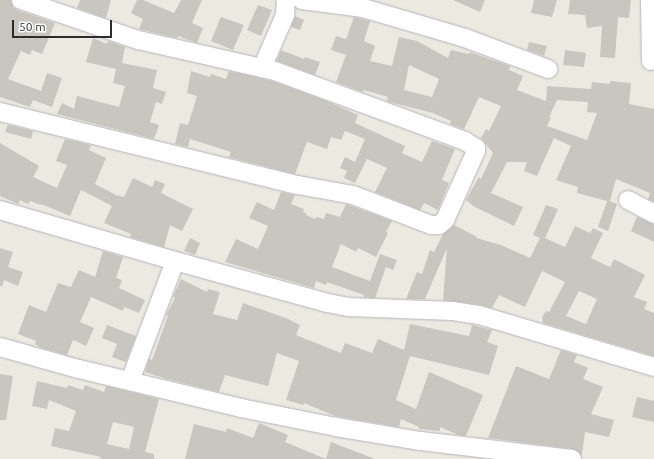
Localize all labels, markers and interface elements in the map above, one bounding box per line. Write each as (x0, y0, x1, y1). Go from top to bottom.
scale bar (14, 12, 114, 38)
text: 50 m (19, 20, 46, 33)

